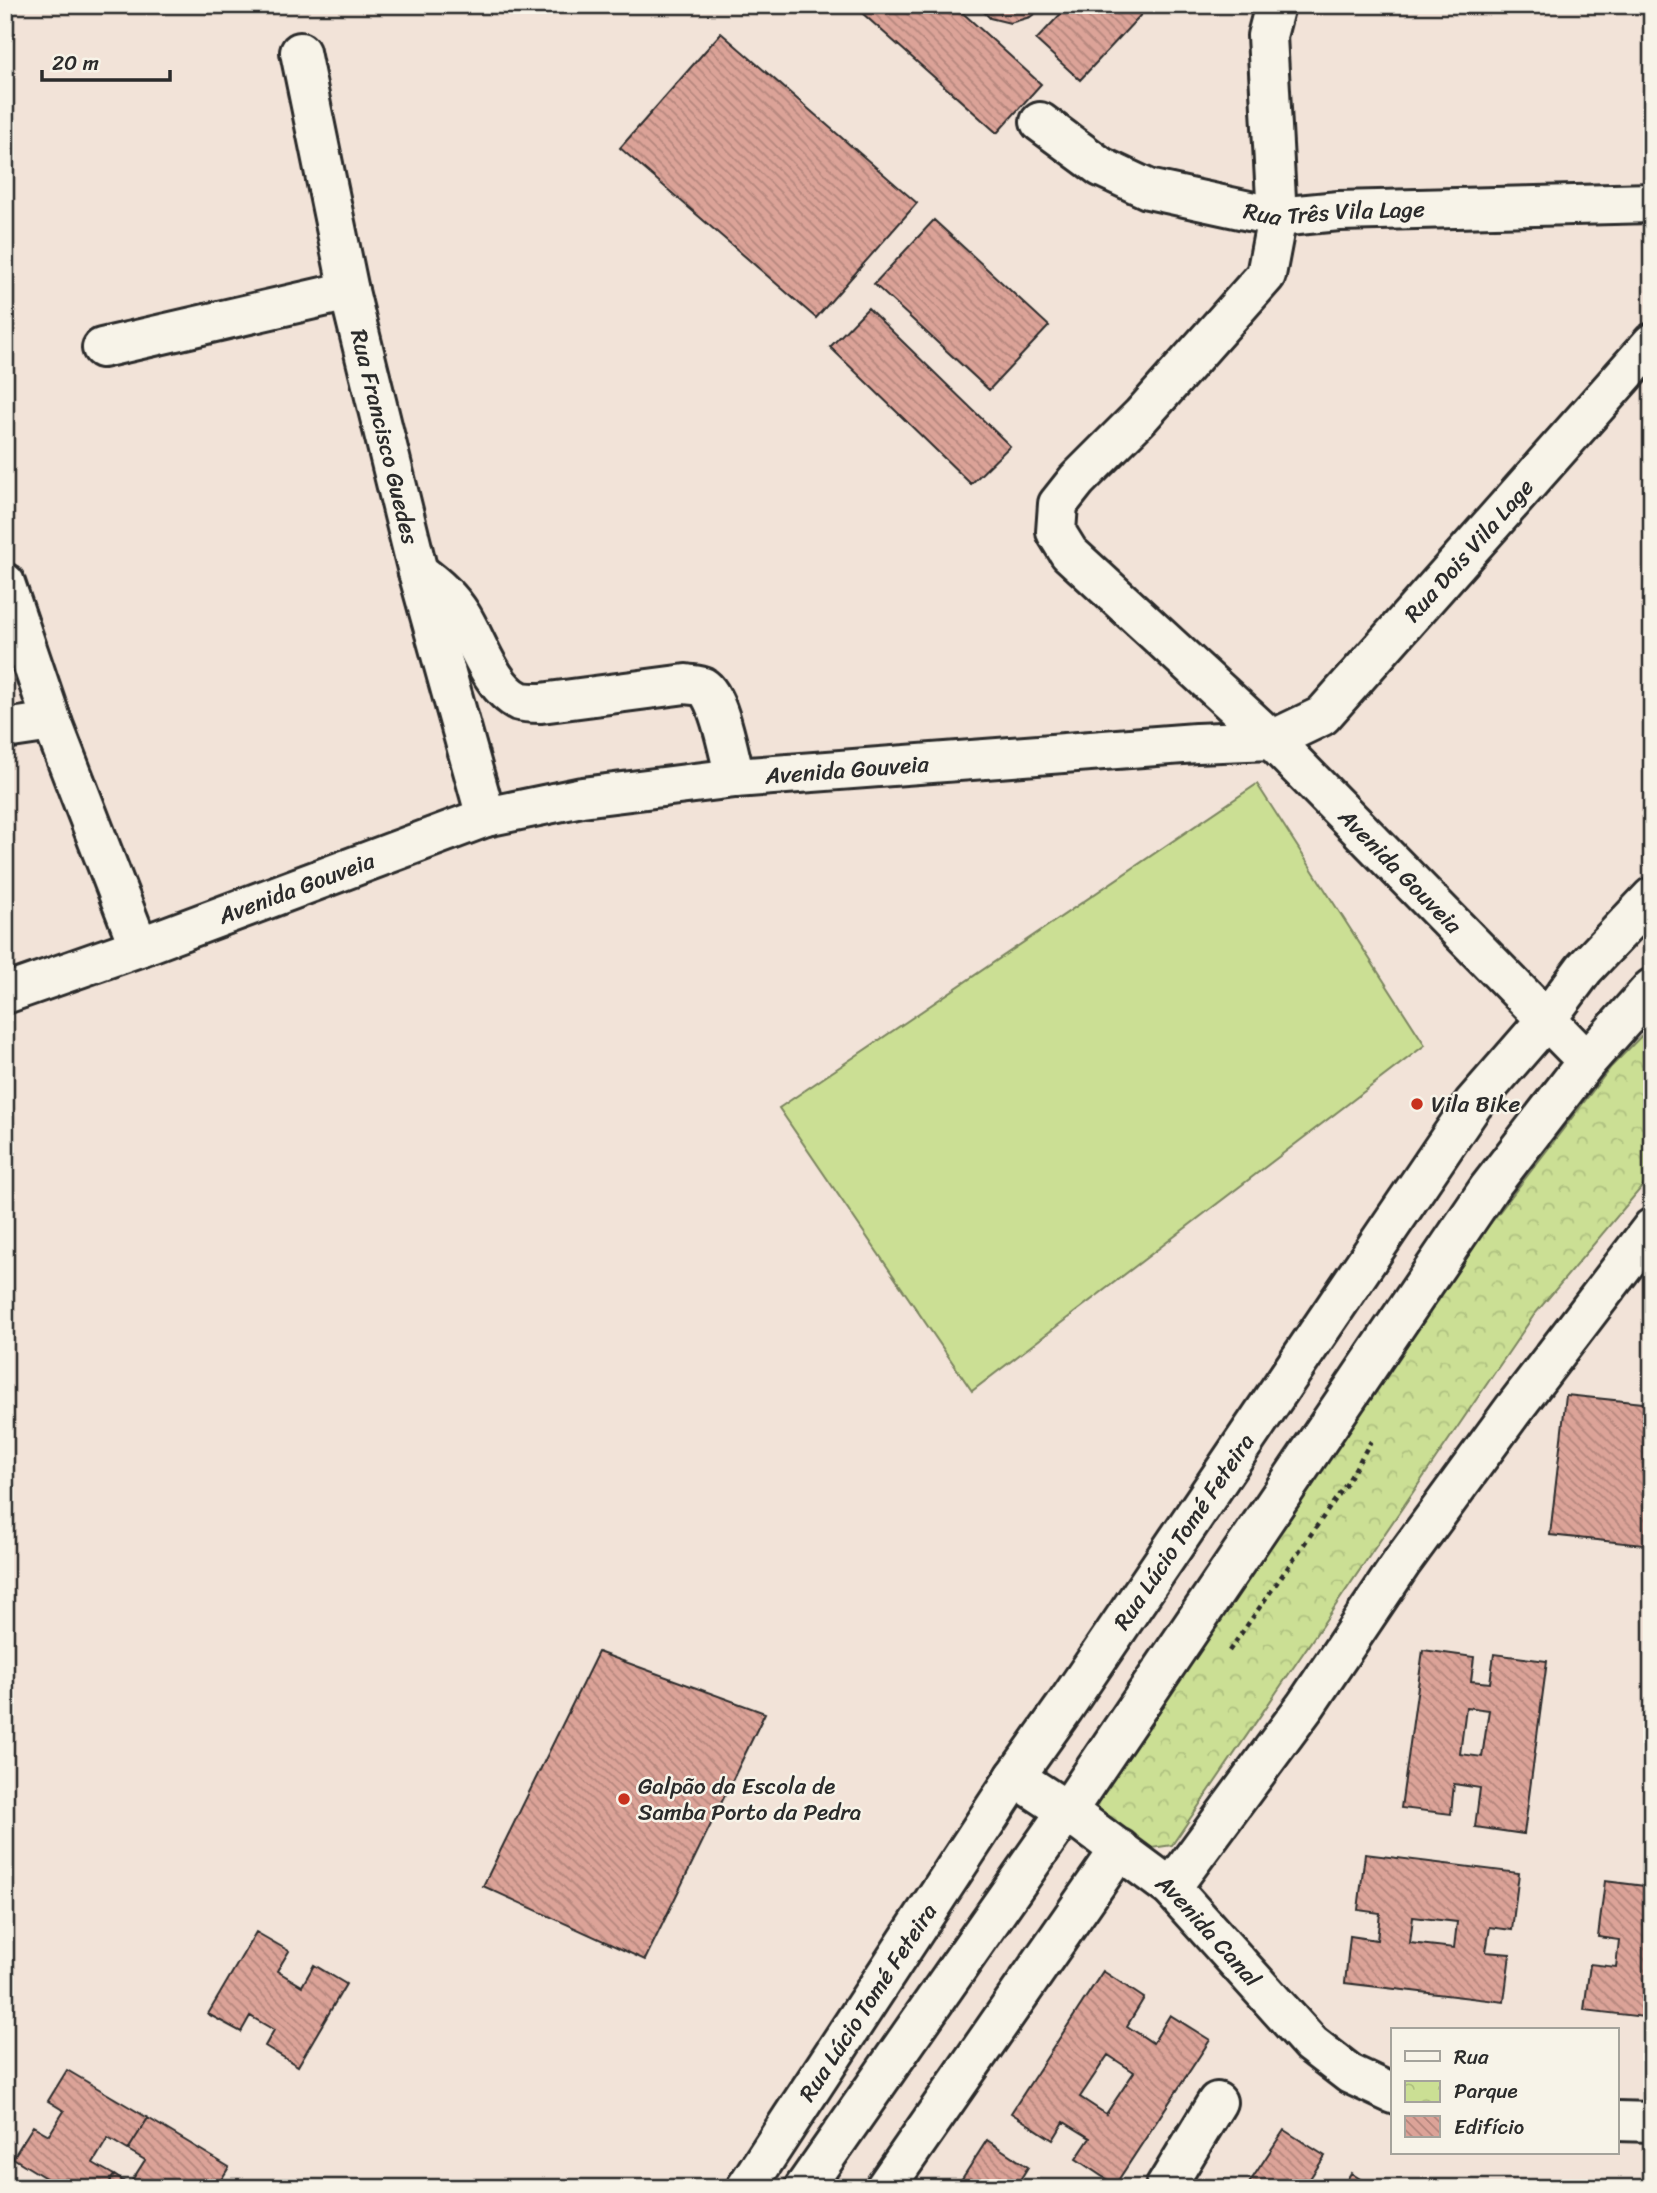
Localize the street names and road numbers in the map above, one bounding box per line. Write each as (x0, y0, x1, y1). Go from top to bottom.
street label: Rua Três Vila Lage (1240, 189, 1425, 239)
street label: Rua Francisco Guedes (338, 325, 431, 549)
street label: Rua Dois Vila Lage (1394, 469, 1545, 632)
street label: Avenida Gouveia (763, 743, 931, 797)
street label: Avenida Gouveia (1327, 798, 1472, 944)
street label: Avenida Gouveia (212, 840, 381, 937)
street label: Rua Lúcio Tomé Feteira (1102, 1424, 1266, 1639)
street label: Avenida Canal (1146, 1863, 1271, 1997)
street label: Rua Lúcio Tomé Feteira (788, 1894, 949, 2110)

